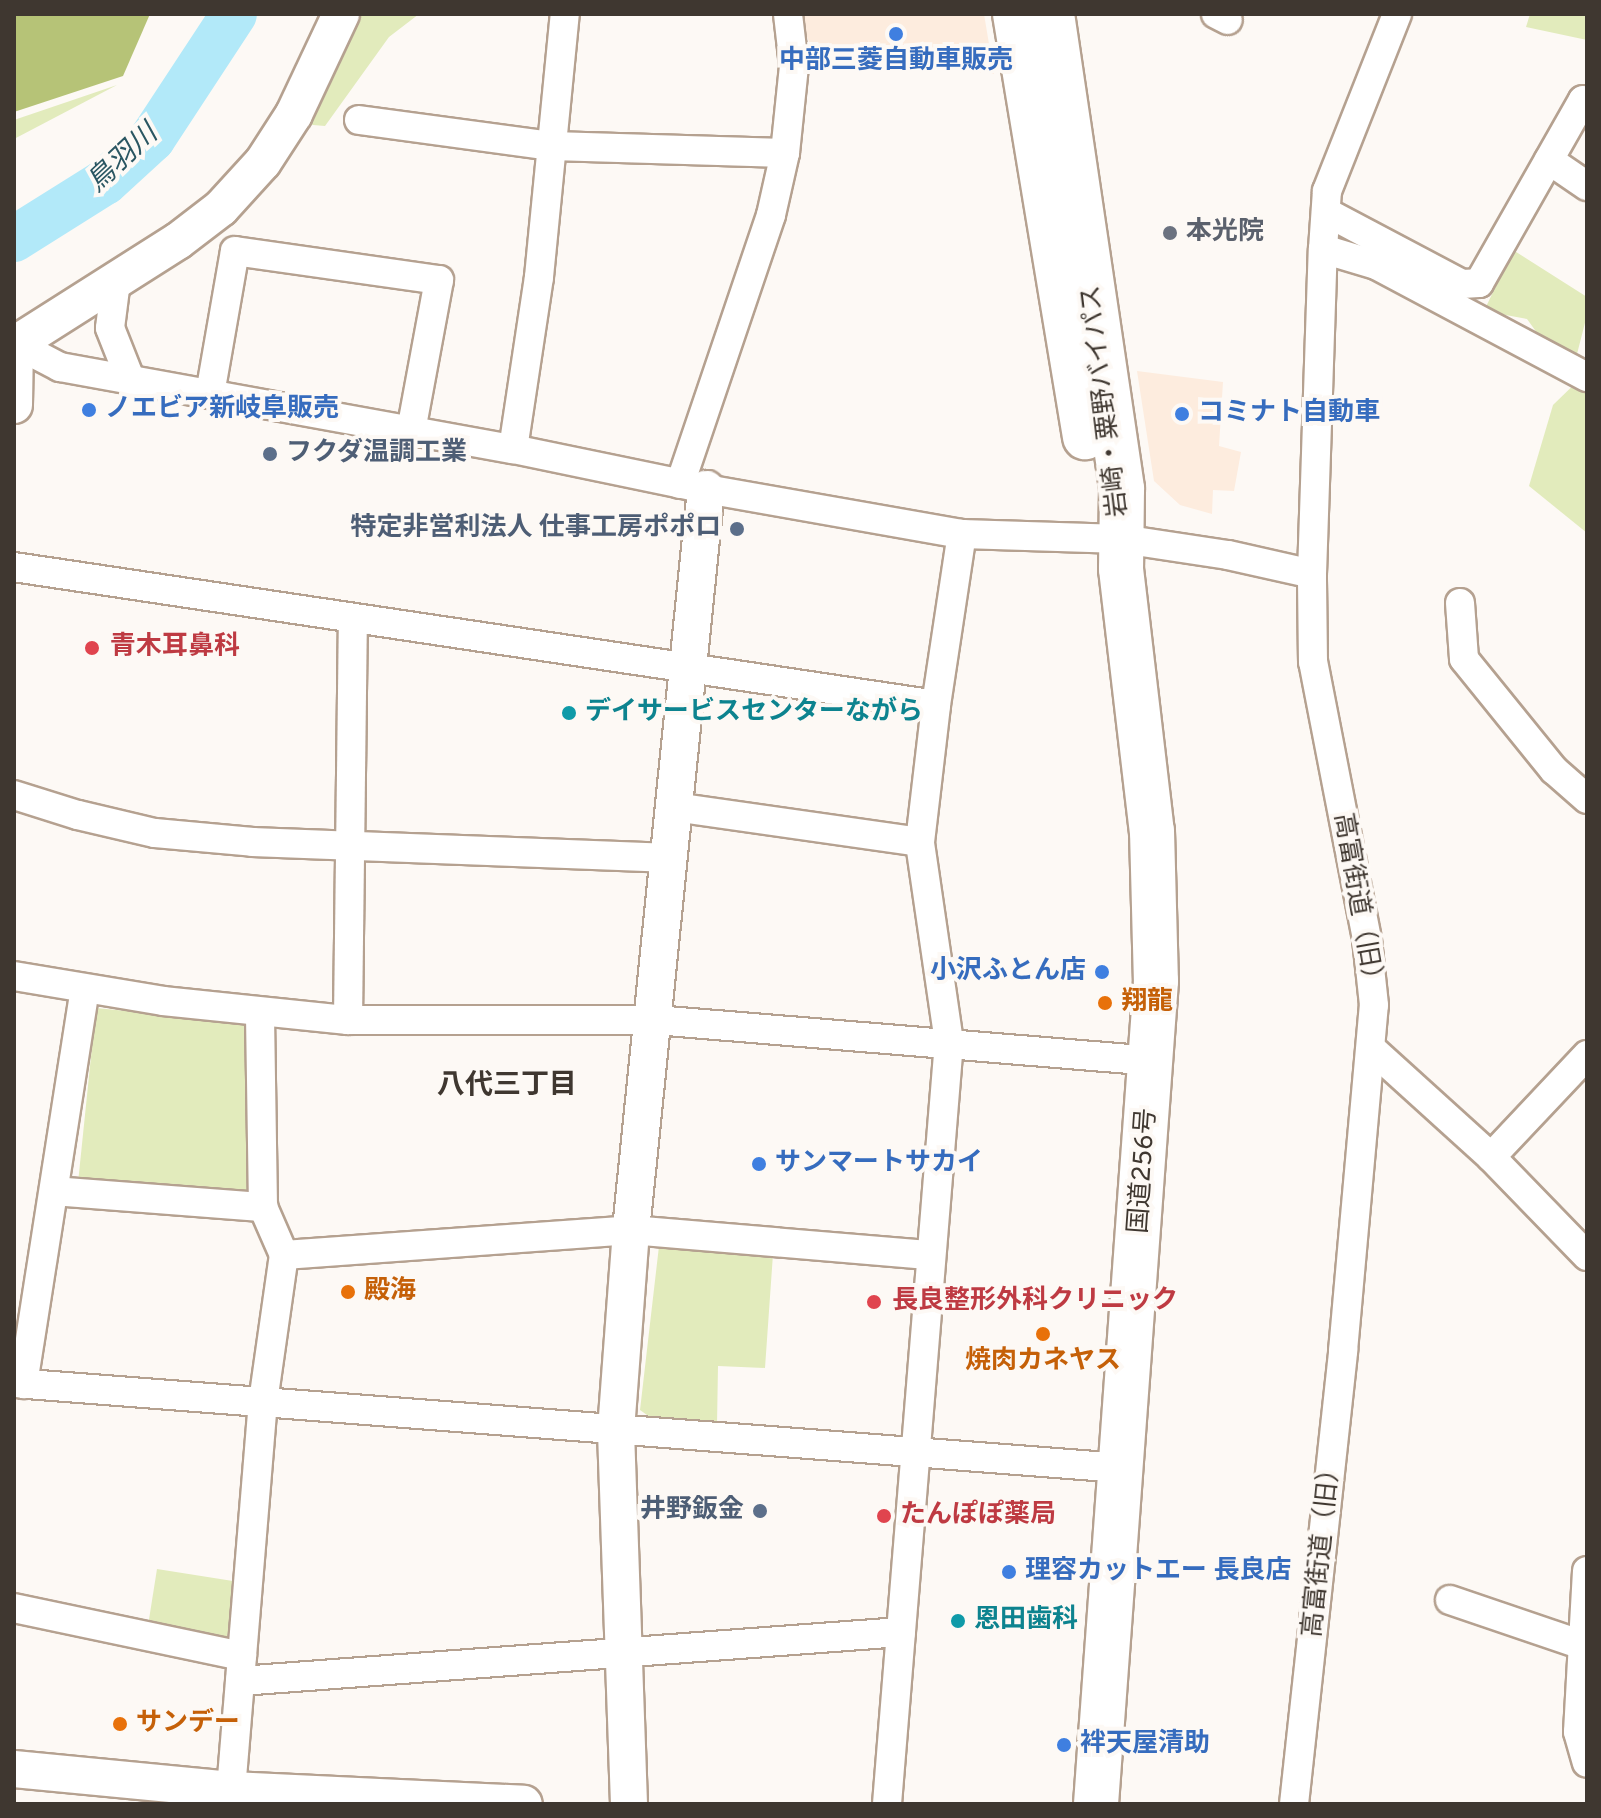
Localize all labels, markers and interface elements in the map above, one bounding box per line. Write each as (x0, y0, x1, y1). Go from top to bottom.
marker: 中部三菱自動車販売 (887, 25, 905, 43)
place label: 中部三菱自動車販売 (779, 46, 1013, 78)
water label: 鳥羽川 (81, 118, 165, 200)
place label: 本光院 (1186, 217, 1264, 249)
marker: 本光院 (1161, 224, 1179, 242)
street label: 岩崎・粟野バイパス (1076, 283, 1136, 519)
place label: ノエビア新岐阜販売 (105, 394, 339, 426)
place label: コミナト自動車 (1198, 398, 1380, 430)
marker: ノエビア新岐阜販売 (80, 401, 98, 419)
marker: コミナト自動車 (1173, 405, 1191, 423)
place label: フクダ温調工業 (286, 438, 468, 470)
marker: フクダ温調工業 (261, 445, 279, 463)
place label: 特定非営利法人 仕事工房ポポロ (351, 513, 721, 545)
marker: 特定非営利法人 仕事工房ポポロ (728, 520, 746, 538)
place label: 青木耳鼻科 (110, 632, 240, 664)
marker: 青木耳鼻科 (81, 637, 103, 659)
place label: デイサービスセンターながら (585, 697, 923, 729)
marker: デイサービスセンターながら (560, 704, 578, 722)
street label: 高富街道（旧） (1326, 811, 1388, 995)
place label: 小沢ふとん店 (930, 956, 1086, 988)
marker: 小沢ふとん店 (1093, 963, 1111, 981)
place label: 翔龍 (1121, 987, 1173, 1019)
marker: 翔龍 (1096, 994, 1114, 1012)
district label: 八代三丁目 (437, 1069, 577, 1103)
street label: 国道256号 (1124, 1107, 1164, 1235)
place label: サンマートサカイ (775, 1148, 983, 1180)
marker: サンマートサカイ (750, 1155, 768, 1173)
place label: 殿海 (364, 1276, 416, 1308)
marker: 殿海 (339, 1283, 357, 1301)
place label: 長良整形外科クリニック (892, 1286, 1178, 1318)
marker: 長良整形外科クリニック (863, 1291, 885, 1313)
marker: 焼肉カネヤス (1034, 1325, 1052, 1343)
place label: 焼肉カネヤス (965, 1346, 1121, 1378)
street label: 高富街道（旧） (1298, 1455, 1348, 1639)
place label: 井野鈑金 (640, 1495, 744, 1527)
place label: たんぽぽ薬局 (900, 1500, 1056, 1532)
marker: 井野鈑金 (751, 1502, 769, 1520)
marker: たんぽぽ薬局 (875, 1507, 893, 1525)
place label: 理容カットエー 長良店 (1025, 1556, 1291, 1588)
marker: 理容カットエー 長良店 (1000, 1563, 1018, 1581)
place label: 恩田歯科 (974, 1605, 1078, 1637)
marker: 恩田歯科 (949, 1612, 967, 1630)
place label: サンデー (136, 1708, 240, 1740)
marker: サンデー (111, 1715, 129, 1733)
place label: 袢天屋清助 (1080, 1729, 1210, 1761)
marker: 袢天屋清助 (1055, 1736, 1073, 1754)

